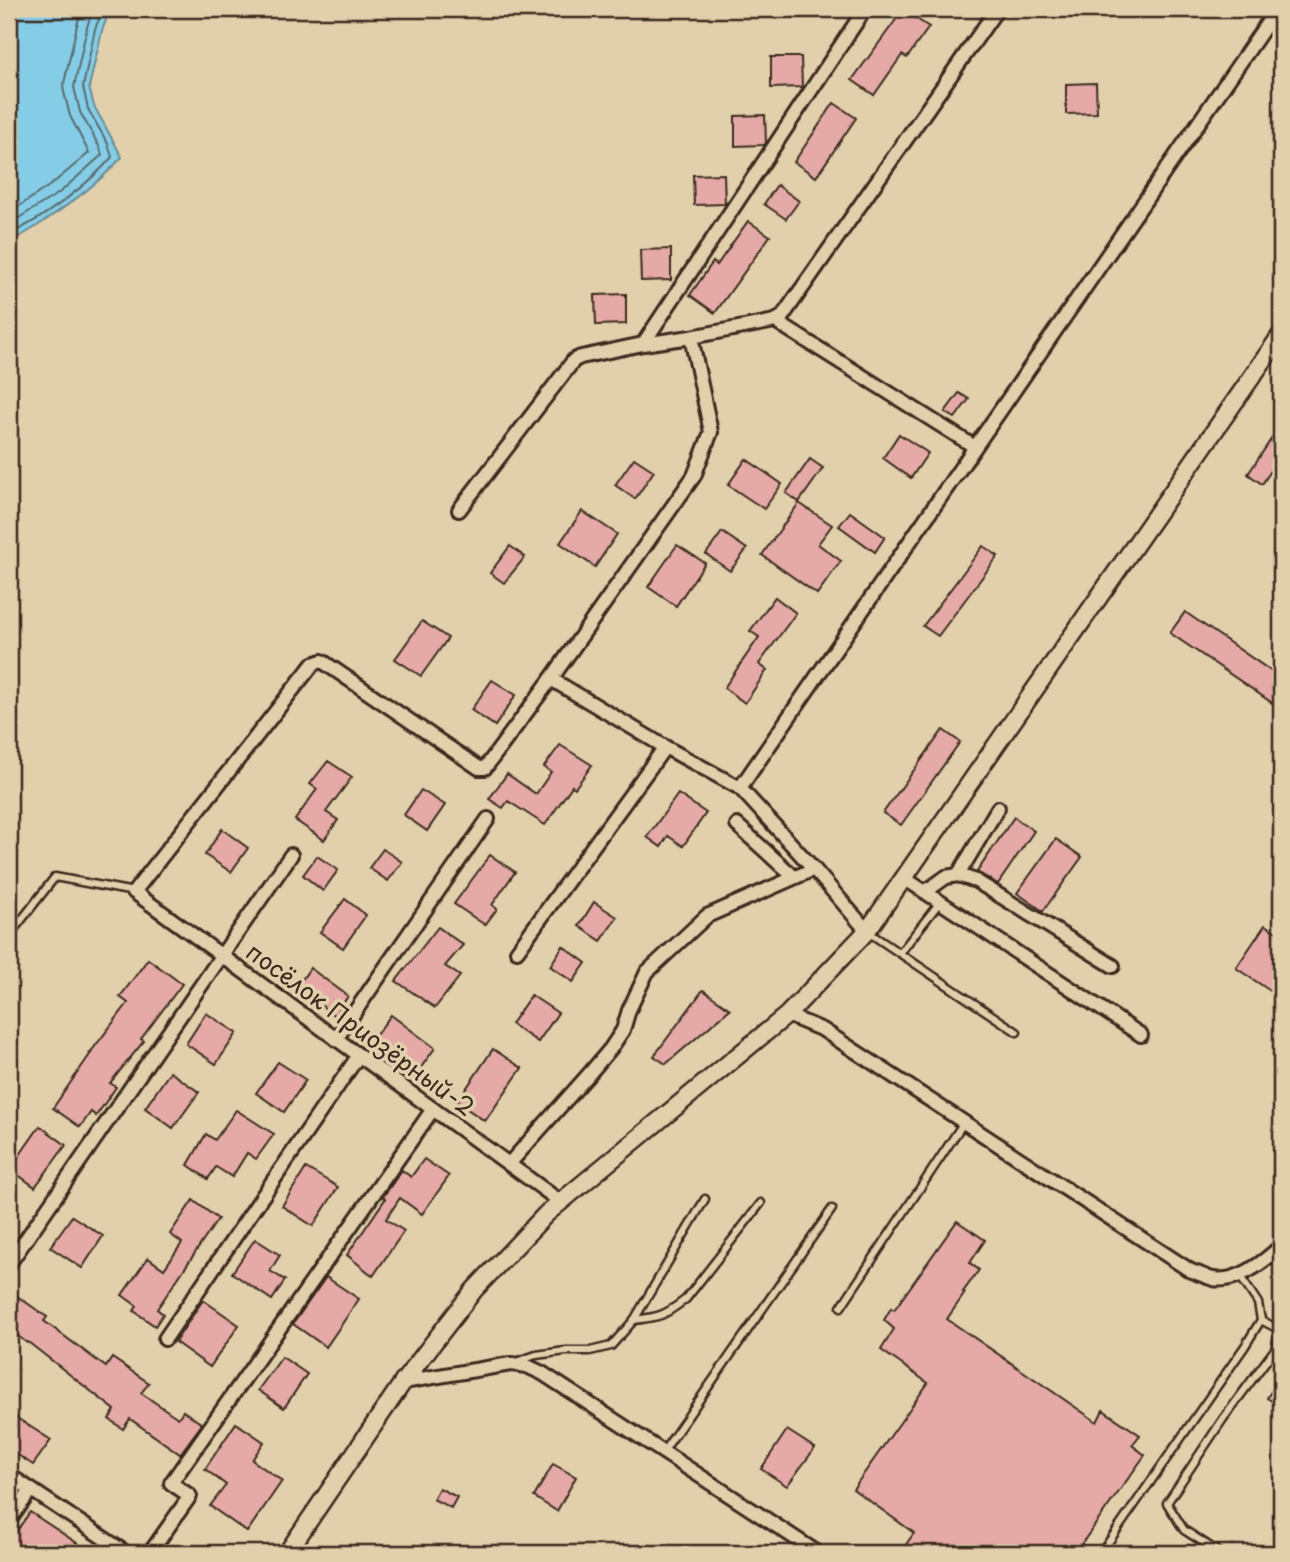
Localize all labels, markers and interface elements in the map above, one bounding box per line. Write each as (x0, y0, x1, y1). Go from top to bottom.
street label: посёлок Приозёрный-2 (239, 933, 483, 1124)

